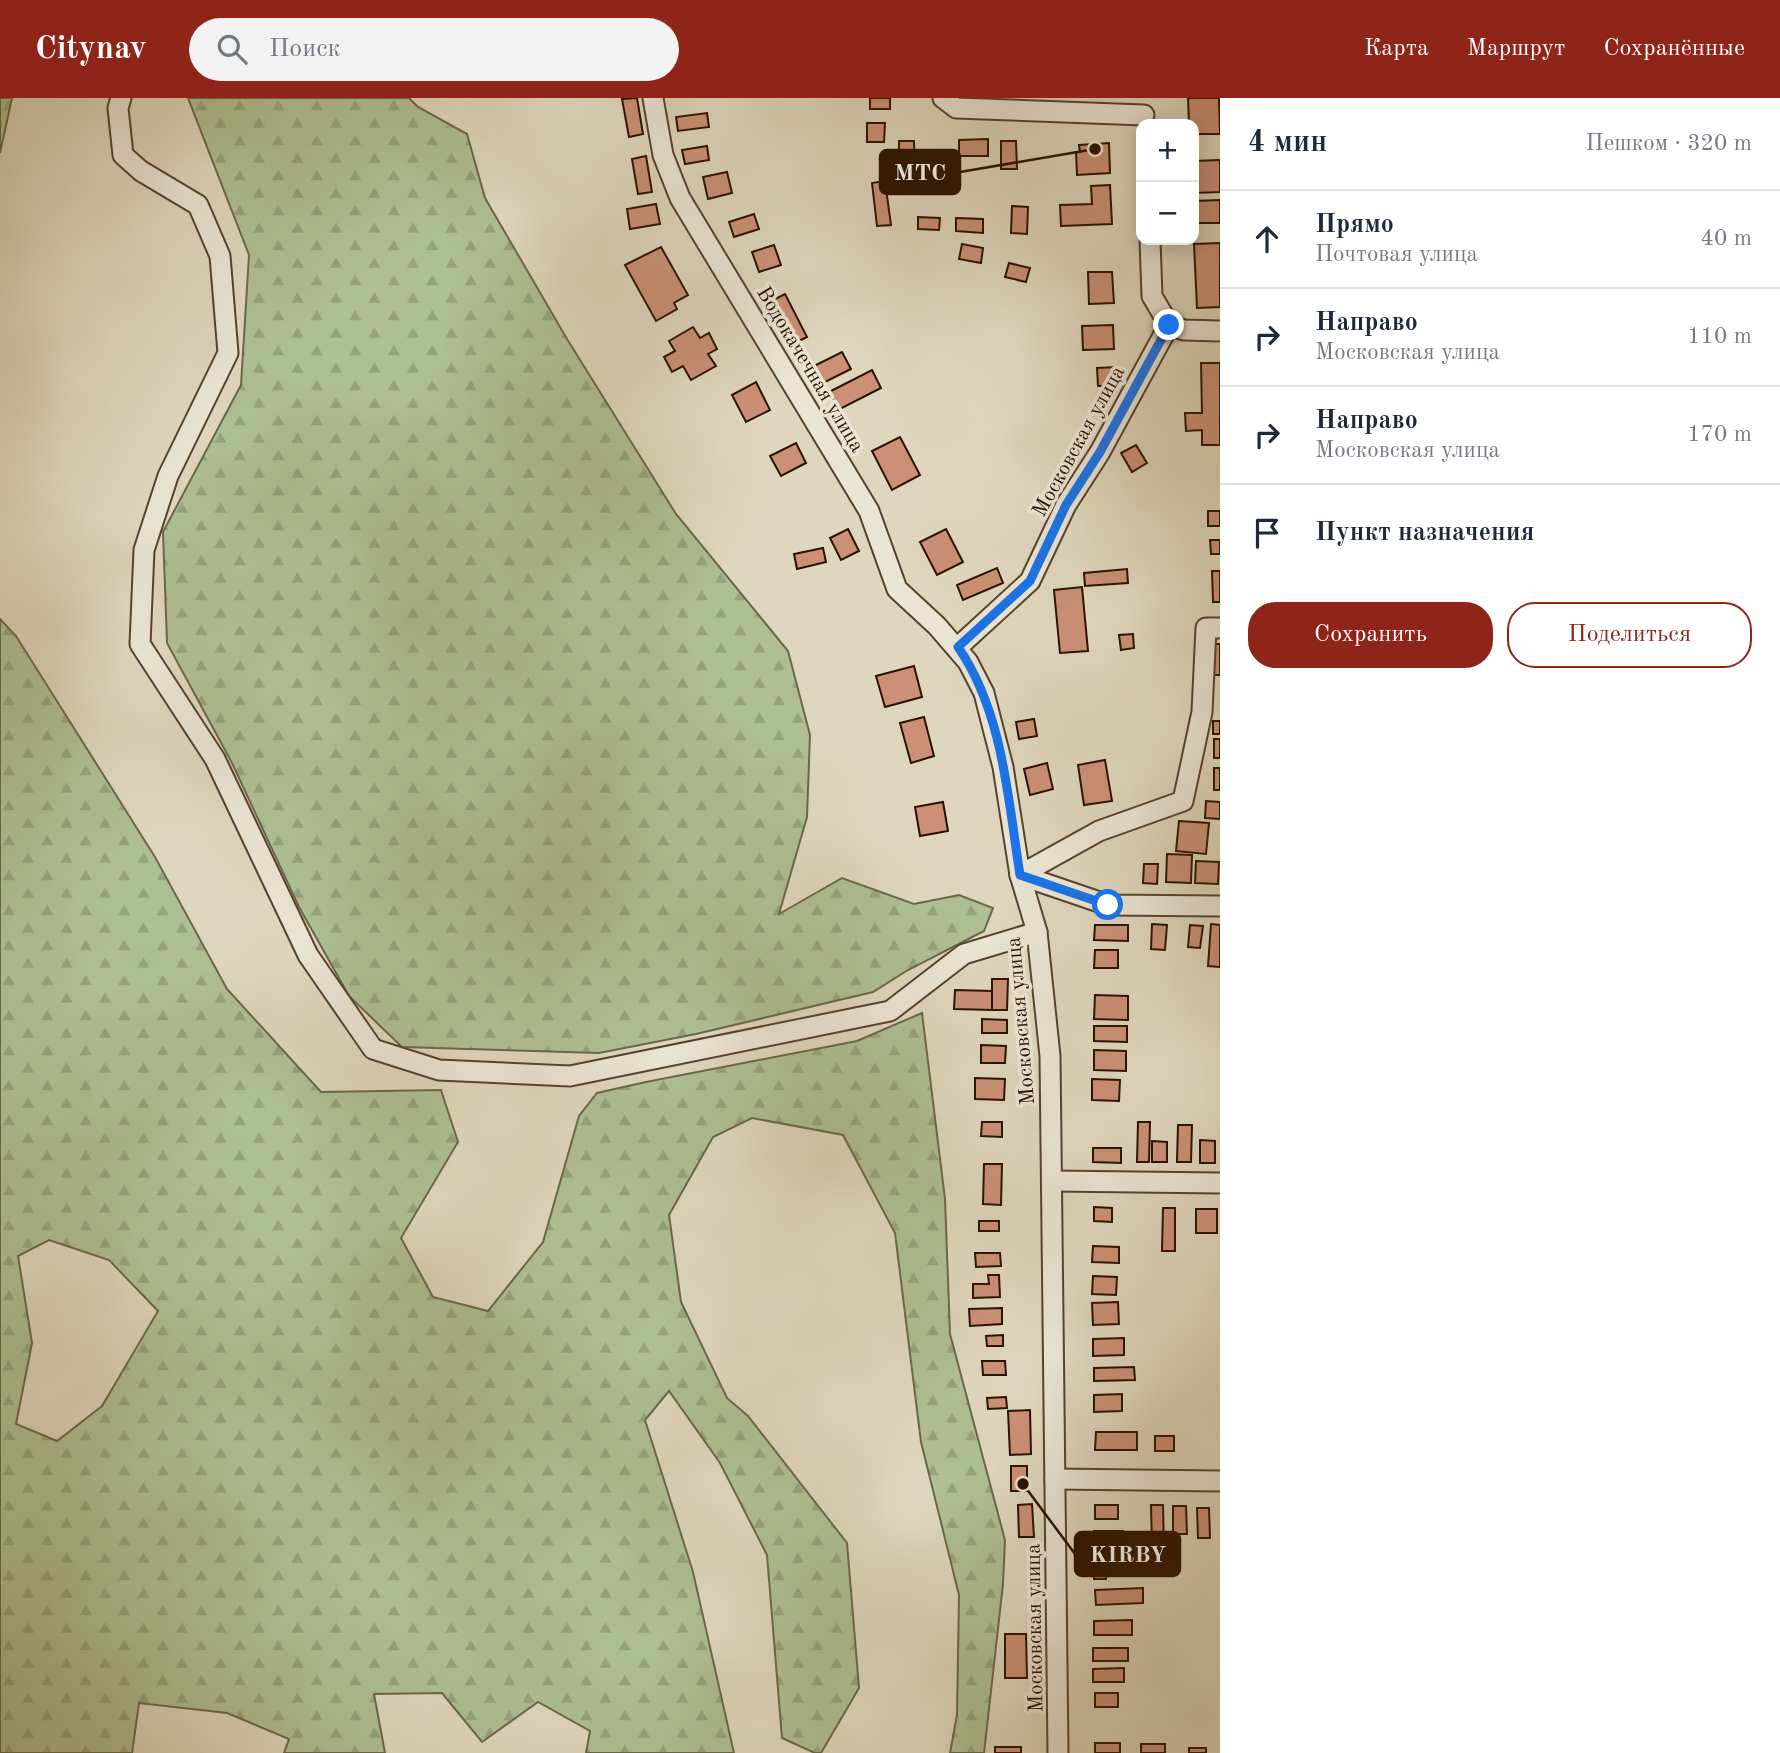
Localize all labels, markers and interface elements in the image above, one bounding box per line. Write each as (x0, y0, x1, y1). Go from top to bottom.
search box (189, 18, 679, 81)
icon: search (213, 30, 251, 68)
text: Citynav (35, 33, 147, 66)
text: Поиск (269, 36, 341, 62)
text: Карта (1364, 37, 1429, 61)
text: Маршрут (1467, 37, 1565, 61)
text: Сохранённые (1603, 37, 1745, 61)
map controls (1136, 119, 1199, 245)
button: + (1136, 119, 1199, 182)
text: 4 мин (1248, 128, 1327, 158)
text: Пешком · 320 m (1586, 132, 1752, 155)
callout: МТС (880, 150, 960, 194)
text: МТС (894, 162, 946, 185)
button: − (1136, 182, 1199, 245)
text: Прямо (1315, 212, 1394, 238)
icon: ahead (1248, 220, 1286, 258)
text: 40 m (1701, 227, 1752, 250)
text: Почтовая улица (1315, 243, 1478, 266)
street label: Водокачечная улица (752, 283, 867, 456)
route end (1153, 309, 1184, 340)
text: Направо (1315, 310, 1418, 336)
icon: right (1248, 318, 1286, 356)
text: 110 m (1687, 325, 1752, 348)
text: Московская улица (1315, 341, 1500, 364)
street label: Московская улица (1029, 363, 1129, 521)
text: Направо (1315, 408, 1418, 434)
icon: right (1248, 416, 1286, 454)
text: 170 m (1687, 423, 1752, 446)
text: Московская улица (1315, 439, 1500, 462)
icon: arrive (1248, 514, 1286, 552)
text: Пункт назначения (1315, 520, 1534, 546)
button: Сохранить (1248, 602, 1493, 668)
button: Поделиться (1507, 602, 1752, 668)
route start (1092, 889, 1123, 920)
street label: Московская улица (1004, 936, 1039, 1106)
callout: KIRBY (1075, 1532, 1180, 1576)
street label: Московская улица (1024, 1543, 1047, 1713)
text: KIRBY (1090, 1544, 1167, 1567)

